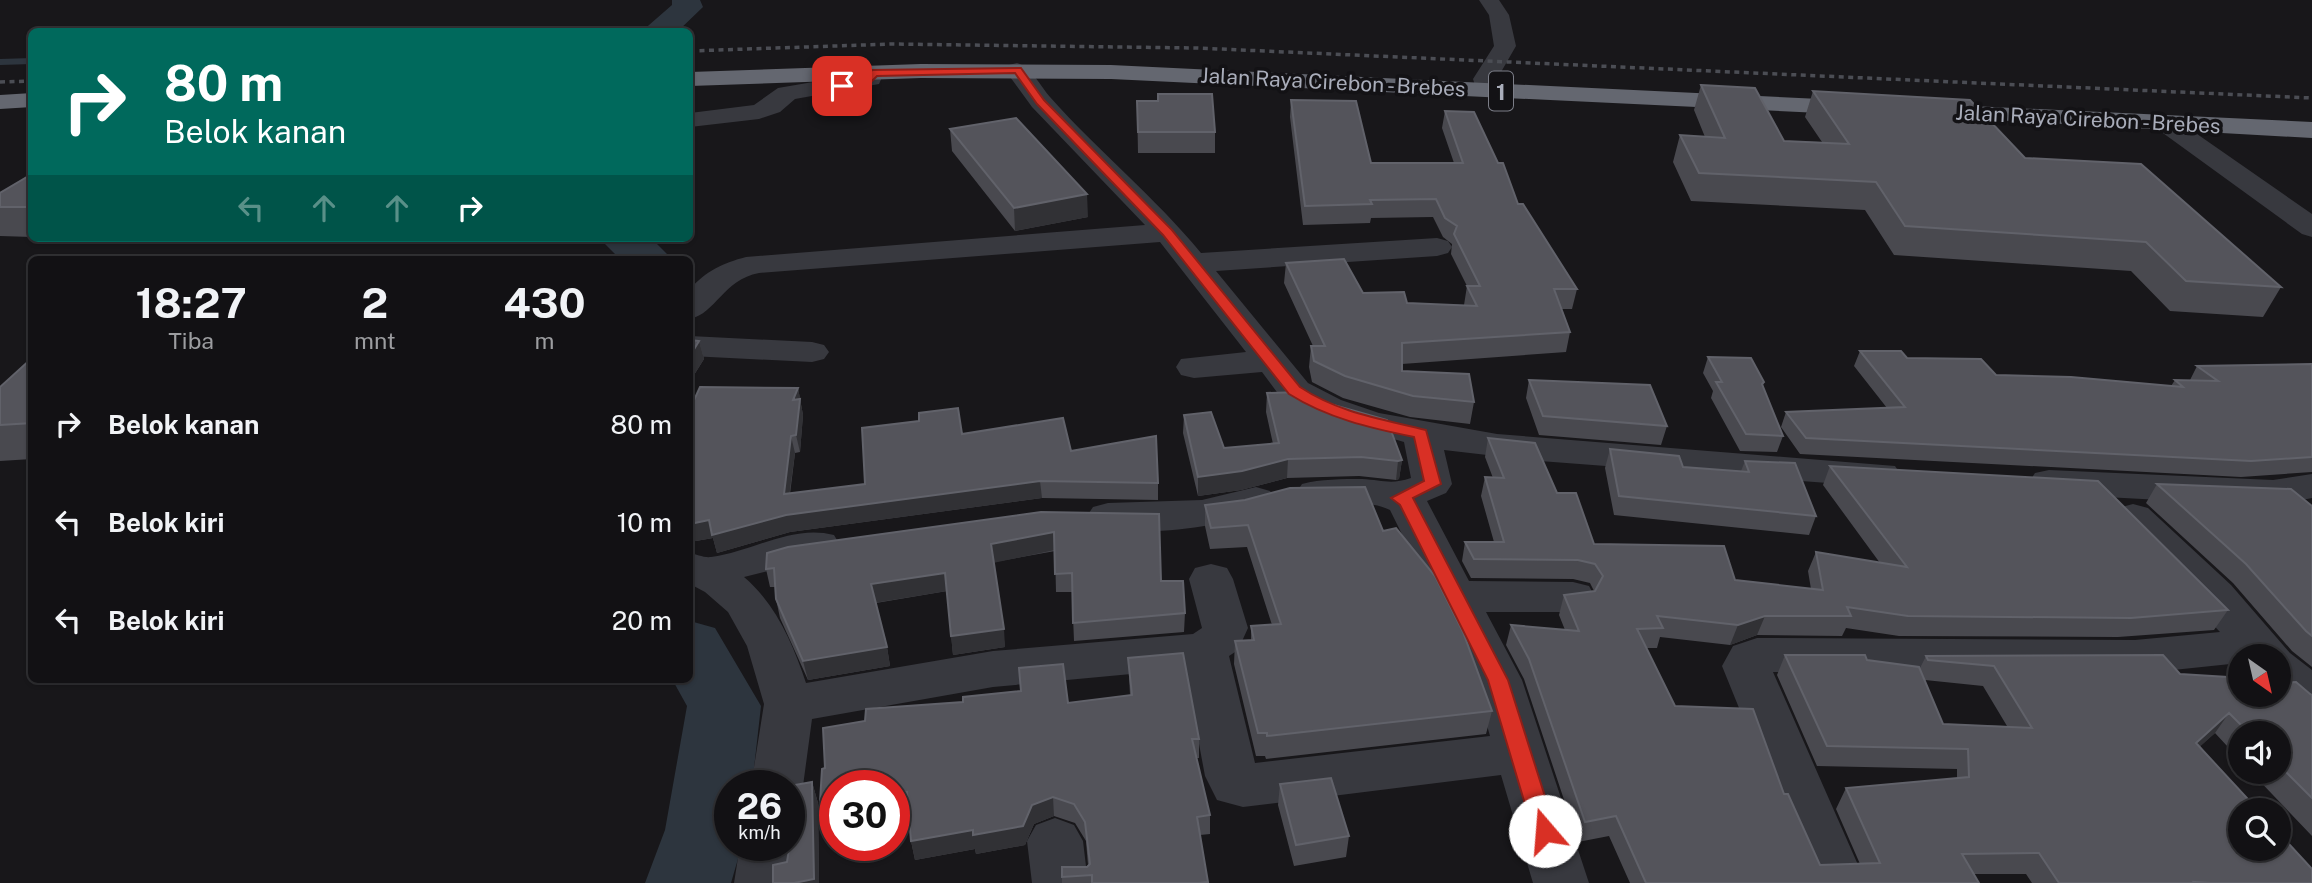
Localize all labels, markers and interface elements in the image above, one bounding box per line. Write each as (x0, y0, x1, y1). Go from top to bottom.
text: 80 m (164, 54, 283, 112)
icon: right (49, 56, 140, 147)
pin (812, 56, 872, 116)
street label: Jalan Raya Cirebon - Brebes (1200, 63, 1466, 101)
icon: arrive (823, 67, 861, 105)
road number: 1 (1489, 72, 1513, 110)
street label: Jalan Raya Cirebon - Brebes (1955, 100, 2221, 138)
text: Belok kanan (164, 113, 346, 150)
icon: left (232, 189, 270, 227)
icon: ahead (305, 189, 343, 227)
icon: ahead (378, 189, 416, 227)
icon: right (451, 189, 489, 227)
text: 18:27 (135, 278, 247, 327)
text: 2 (362, 278, 388, 327)
text: 430 (503, 278, 586, 327)
text: Tiba (168, 327, 214, 354)
text: mnt (354, 327, 396, 354)
text: m (534, 327, 554, 354)
icon: right (49, 405, 87, 443)
text: Belok kanan (108, 409, 259, 440)
text: 80 m (611, 409, 672, 440)
icon: left (49, 503, 87, 541)
text: Belok kiri (108, 507, 224, 538)
text: 10 m (617, 507, 672, 538)
icon: left (49, 601, 87, 639)
text: Belok kiri (108, 605, 224, 636)
text: 20 m (612, 605, 672, 636)
north arrow (2228, 644, 2291, 707)
map controls (2228, 644, 2291, 861)
button: sound (2228, 721, 2291, 784)
speed limit sign: 30 (819, 770, 910, 861)
text: 26 (737, 786, 782, 827)
position arrow (1508, 794, 1582, 868)
button: search (2228, 798, 2291, 861)
text: km/h (738, 822, 781, 843)

